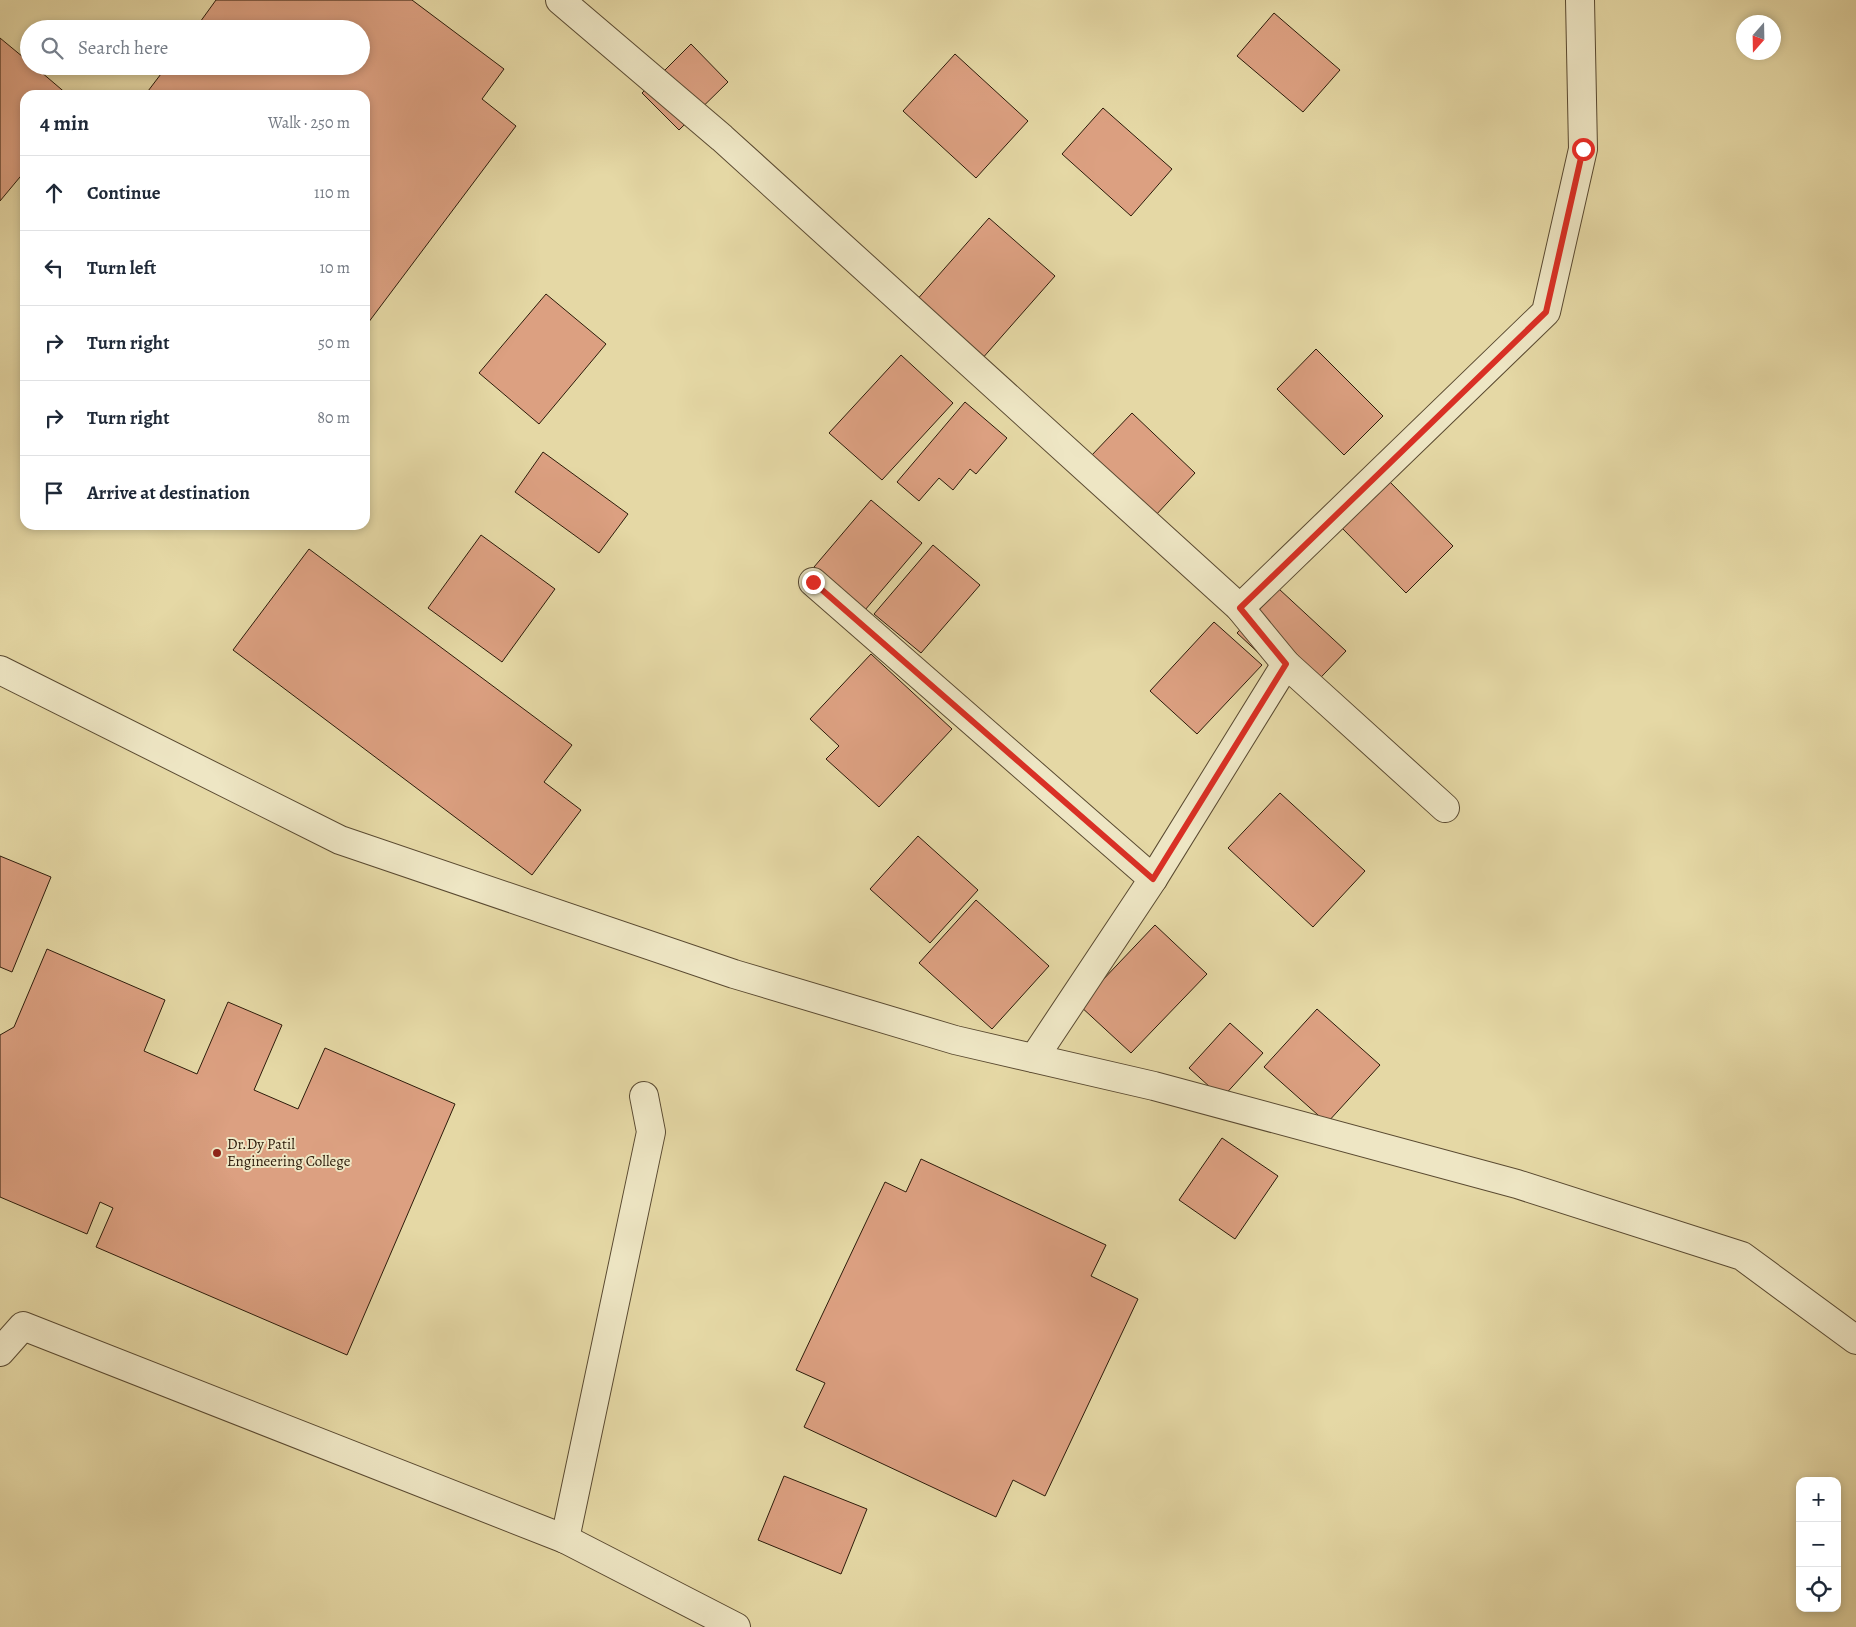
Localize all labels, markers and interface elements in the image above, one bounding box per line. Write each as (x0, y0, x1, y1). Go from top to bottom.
north arrow (1736, 15, 1781, 60)
search box (20, 20, 370, 75)
icon: search (38, 34, 66, 62)
text: Search here (78, 35, 168, 61)
text: 4 min (40, 109, 89, 137)
text: Walk · 250 m (268, 112, 350, 134)
route start (1572, 138, 1595, 161)
icon: ahead (40, 179, 68, 207)
text: Continue (87, 180, 161, 206)
text: 110 m (314, 182, 350, 204)
icon: left (40, 254, 68, 282)
text: Turn left (87, 255, 156, 281)
text: 10 m (320, 257, 350, 279)
icon: right (40, 329, 68, 357)
text: Turn right (87, 330, 169, 356)
text: 50 m (318, 332, 350, 354)
icon: right (40, 404, 68, 432)
text: Turn right (87, 405, 169, 431)
text: 80 m (317, 407, 350, 429)
icon: arrive (40, 479, 68, 507)
text: Arrive at destination (87, 480, 250, 506)
route end (802, 571, 825, 594)
place label: Dr.Dy Patil Engineering College (227, 1134, 351, 1171)
marker: Dr.Dy Patil Engineering College (211, 1147, 223, 1159)
map controls (1796, 1477, 1841, 1612)
button: + (1796, 1477, 1841, 1522)
button: − (1796, 1522, 1841, 1567)
button: locate (1796, 1567, 1841, 1612)

